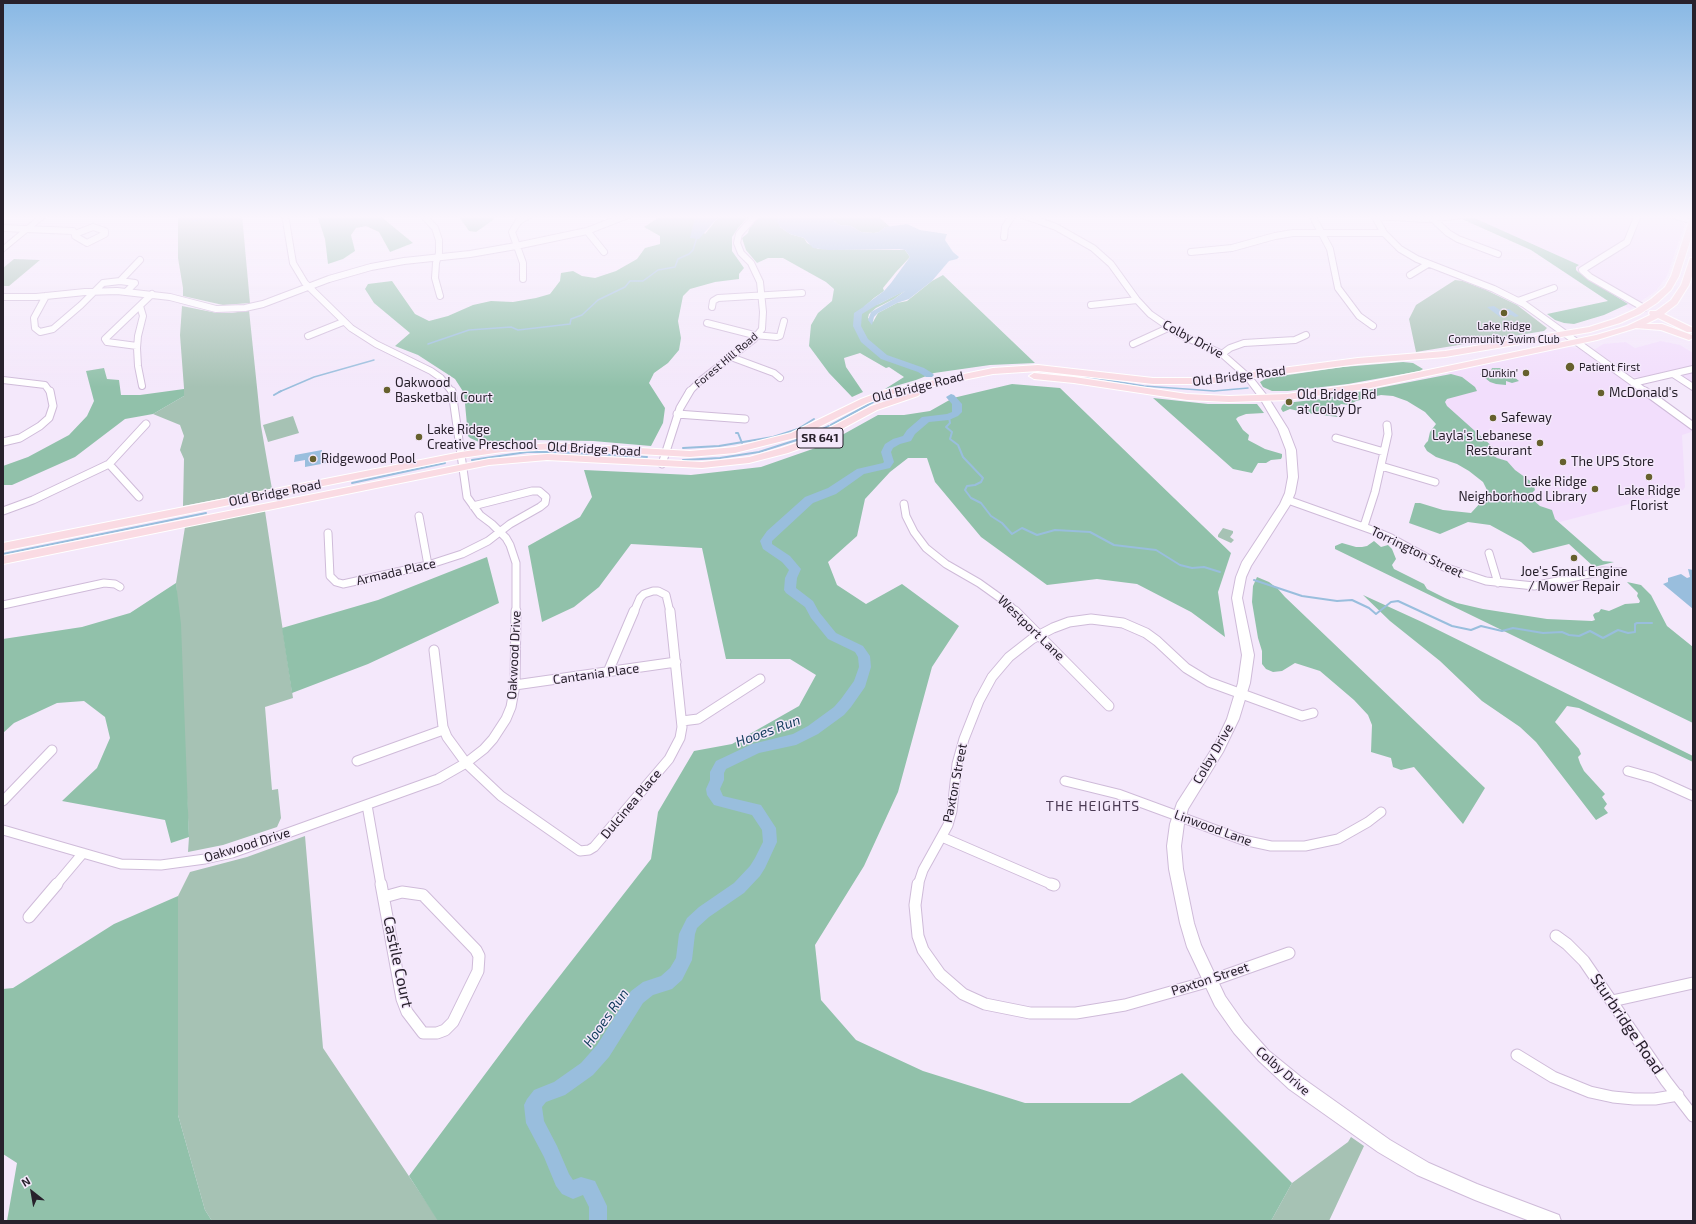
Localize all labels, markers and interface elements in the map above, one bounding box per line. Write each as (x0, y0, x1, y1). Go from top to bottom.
marker: Lake Ridge Community Swim Club (1499, 308, 1509, 318)
street label: Colby Drive (1160, 316, 1226, 362)
place label: Lake Ridge Community Swim Club (1448, 319, 1560, 345)
street label: Forest Hill Road (692, 330, 760, 390)
place label: Patient First (1579, 360, 1640, 374)
marker: Patient First (1564, 361, 1576, 373)
street label: Old Bridge Road (1191, 363, 1287, 389)
place label: Dunkin' (1481, 366, 1518, 380)
street label: Old Bridge Road (871, 368, 965, 406)
marker: Dunkin' (1521, 368, 1531, 378)
place label: Oakwood Basketball Court (395, 375, 493, 406)
marker: Oakwood Basketball Court (382, 385, 392, 395)
place label: McDonald's (1609, 385, 1678, 401)
place label: Old Bridge Rd at Colby Dr (1297, 387, 1376, 418)
marker: McDonald's (1596, 388, 1606, 398)
marker: Old Bridge Rd at Colby Dr (1284, 397, 1294, 407)
place label: Safeway (1501, 410, 1552, 426)
marker: Safeway (1488, 413, 1498, 423)
place label: Lake Ridge Creative Preschool (427, 422, 537, 453)
road number: SR 641 (797, 428, 843, 448)
place label: Layla's Lebanese Restaurant (1432, 428, 1532, 459)
marker: Lake Ridge Creative Preschool (414, 432, 424, 442)
marker: Layla's Lebanese Restaurant (1535, 438, 1545, 448)
street label: Old Bridge Road (547, 439, 641, 459)
place label: Ridgewood Pool (321, 451, 416, 467)
marker: Ridgewood Pool (308, 454, 318, 464)
place label: The UPS Store (1571, 454, 1654, 470)
marker: The UPS Store (1558, 457, 1568, 467)
marker: Lake Ridge Florist (1644, 472, 1654, 482)
place label: Lake Ridge Neighborhood Library (1458, 474, 1587, 505)
street label: Old Bridge Road (227, 476, 323, 510)
place label: Lake Ridge Florist (1617, 483, 1681, 514)
marker: Lake Ridge Neighborhood Library (1590, 484, 1600, 494)
street label: Torrington Street (1368, 523, 1466, 581)
marker: Joe's Small Engine / Mower Repair (1569, 553, 1579, 563)
street label: Armada Place (355, 555, 437, 589)
place label: Joe's Small Engine / Mower Repair (1520, 564, 1628, 595)
street label: Westport Lane (994, 592, 1068, 664)
street label: Oakwood Drive (504, 610, 524, 700)
street label: Cantania Place (552, 660, 640, 688)
water label: Hooes Run (733, 712, 803, 750)
street label: Colby Drive (1190, 721, 1236, 787)
street label: Paxton Street (940, 742, 970, 824)
street label: Dulcinea Place (597, 766, 665, 842)
district label: THE HEIGHTS (1046, 798, 1140, 814)
street label: Linwood Lane (1172, 807, 1254, 849)
street label: Oakwood Drive (202, 825, 292, 865)
street label: Castile Court (379, 915, 417, 1009)
street label: Paxton Street (1169, 959, 1251, 999)
street label: Sturbridge Road (1586, 970, 1668, 1078)
water label: Hooes Run (580, 986, 632, 1050)
street label: Colby Drive (1253, 1043, 1313, 1099)
north arrow (12, 1172, 52, 1212)
text: N (19, 1174, 32, 1189)

